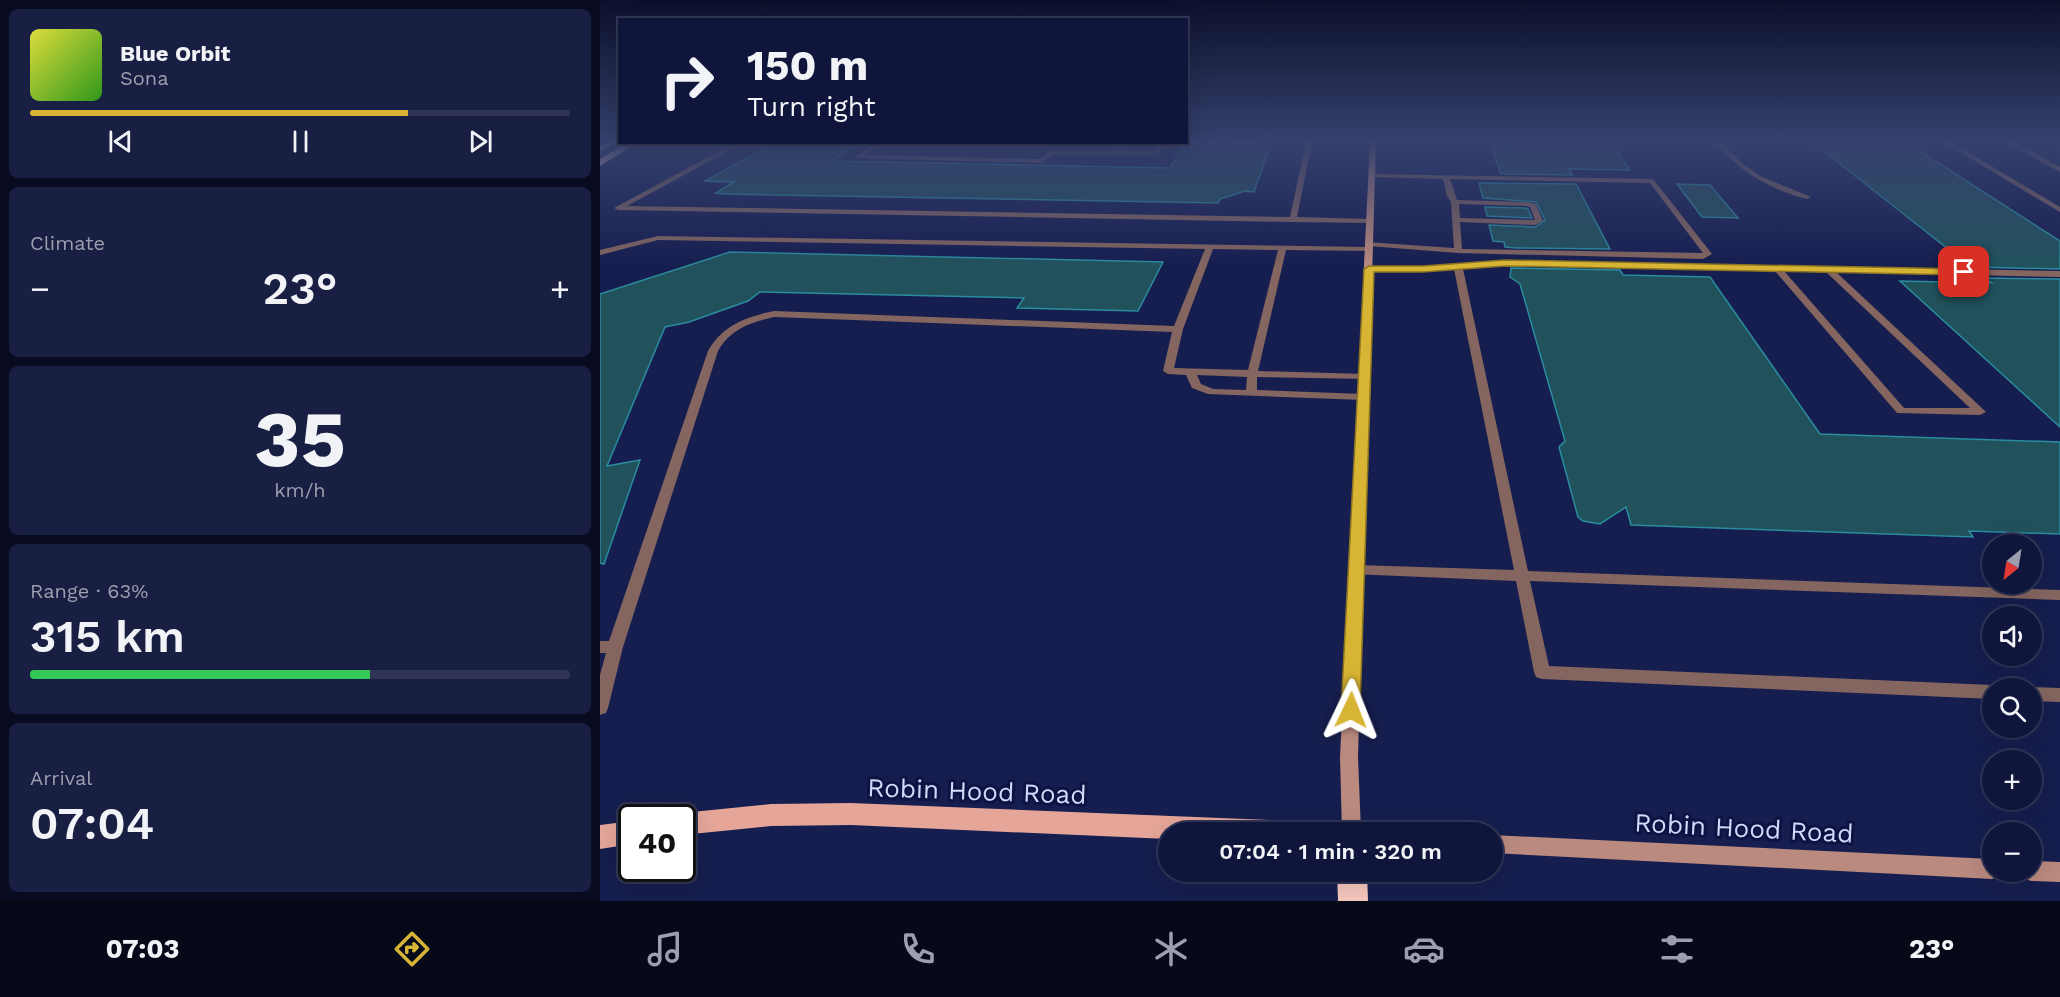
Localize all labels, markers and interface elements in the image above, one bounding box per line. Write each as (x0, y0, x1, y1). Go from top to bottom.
text: Blue Orbit (120, 41, 230, 66)
text: 150 m (747, 41, 868, 90)
icon: right (648, 42, 726, 120)
text: Sona (120, 66, 169, 90)
text: Turn right (747, 91, 876, 123)
icon: previous (104, 125, 137, 158)
icon: pause (284, 125, 317, 158)
icon: next (464, 125, 497, 158)
text: Climate (30, 231, 105, 255)
pin (1938, 246, 1989, 297)
icon: arrive (1947, 255, 1980, 288)
text: 23° (263, 262, 337, 315)
text: − (30, 269, 50, 308)
text: + (550, 269, 570, 308)
text: 35 (254, 393, 346, 485)
text: km/h (274, 478, 326, 502)
north arrow (1982, 534, 2042, 594)
map controls (1982, 534, 2042, 882)
text: Range · 63% (30, 579, 148, 603)
button: sound (1982, 606, 2042, 666)
text: 315 km (30, 610, 185, 663)
position arrow (1319, 678, 1383, 742)
button: search (1982, 678, 2042, 738)
button: + (1982, 750, 2042, 810)
text: Arrival (30, 766, 92, 790)
street label: Robin Hood Road (867, 772, 1087, 810)
text: 07:04 (30, 797, 154, 850)
speed limit sign: 40 (618, 804, 696, 882)
street label: Robin Hood Road (1634, 807, 1854, 849)
button: − (1982, 822, 2042, 882)
text: 07:04 · 1 min · 320 m (1219, 839, 1442, 864)
icon: directions (391, 928, 433, 970)
icon: music (644, 928, 686, 970)
icon: phone (897, 928, 939, 970)
icon: climate (1150, 928, 1192, 970)
icon: car (1403, 928, 1445, 970)
icon: filters (1656, 928, 1698, 970)
text: 07:03 (106, 933, 179, 965)
text: 23° (1909, 933, 1954, 965)

